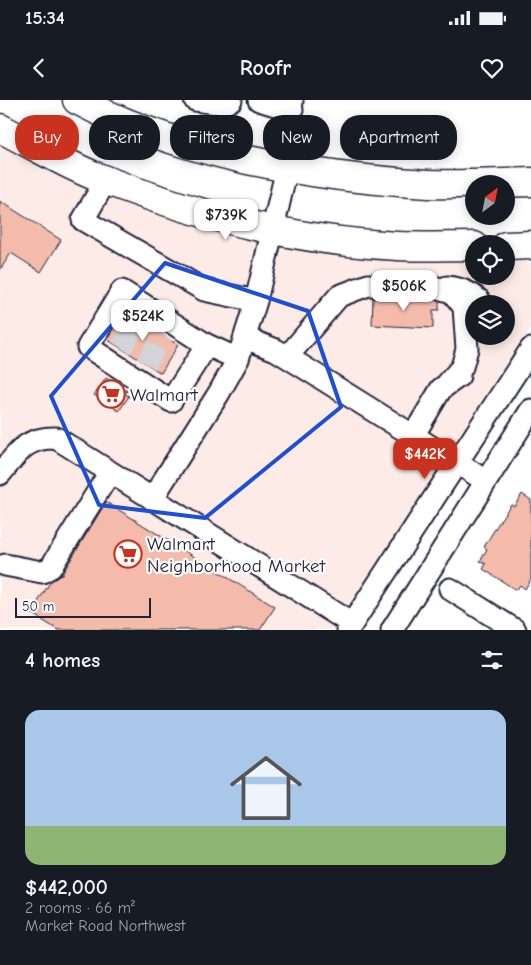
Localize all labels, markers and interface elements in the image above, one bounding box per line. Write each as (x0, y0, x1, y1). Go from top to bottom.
text: 15:34 (25, 7, 65, 29)
icon: back (25, 54, 53, 82)
icon: heart (478, 54, 506, 82)
text: Roofr (240, 55, 291, 81)
chip: Buy (15, 115, 79, 160)
chip: Rent (89, 115, 160, 160)
chip: Filters (170, 115, 253, 160)
chip: New (263, 115, 330, 160)
chip: Apartment (340, 115, 457, 160)
north arrow (465, 175, 515, 225)
map controls (465, 175, 515, 345)
pin: $739K (191, 198, 261, 241)
text: $739K (205, 206, 247, 224)
button: locate (465, 235, 515, 285)
pin: $506K (369, 270, 439, 312)
text: $506K (382, 277, 426, 295)
button: layers (465, 295, 515, 345)
pin: $524K (108, 300, 178, 342)
text: $524K (122, 307, 164, 325)
supermarket icon: Walmart (96, 379, 126, 409)
place label: Walmart (130, 384, 198, 406)
pin: $442K (390, 438, 460, 480)
text: $442K (404, 445, 446, 463)
place label: Walmart Neighborhood Market (147, 533, 326, 577)
supermarket icon: Walmart Neighborhood Market (113, 539, 143, 569)
scale bar (15, 595, 151, 618)
text: 50 m (22, 598, 54, 615)
icon: filters (478, 646, 506, 674)
text: 4 homes (25, 648, 100, 672)
icon: home (221, 743, 311, 833)
text: $442,000 (25, 875, 108, 899)
text: 2 rooms · 66 m² (25, 899, 135, 917)
text: Market Road Northwest (25, 917, 185, 935)

